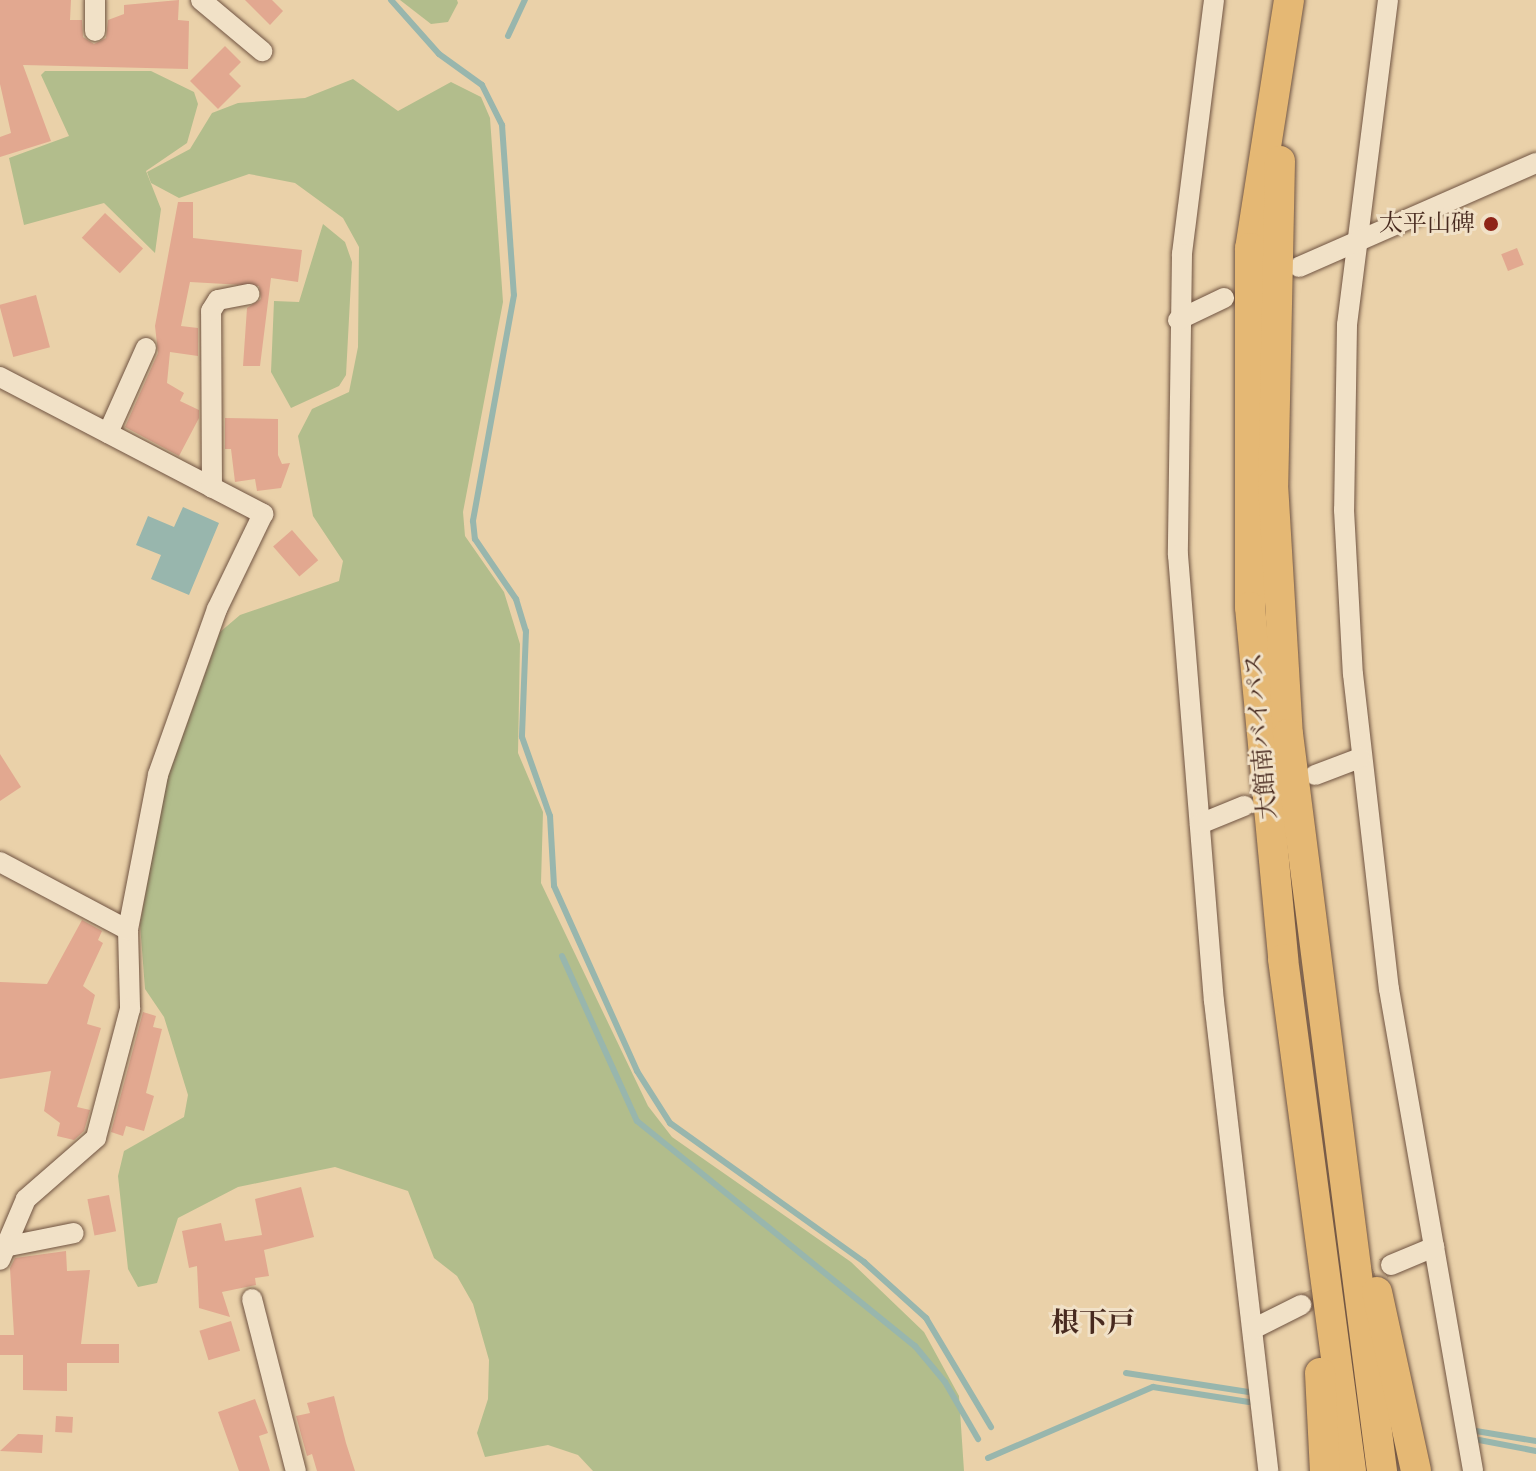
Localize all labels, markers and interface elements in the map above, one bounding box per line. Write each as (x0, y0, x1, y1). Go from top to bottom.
place label: 太平山碑 (1379, 210, 1475, 238)
marker: 太平山碑 (1482, 215, 1500, 233)
street label: 大館南バイパス (1239, 651, 1283, 821)
district label: 根下戸 (1051, 1306, 1135, 1340)

